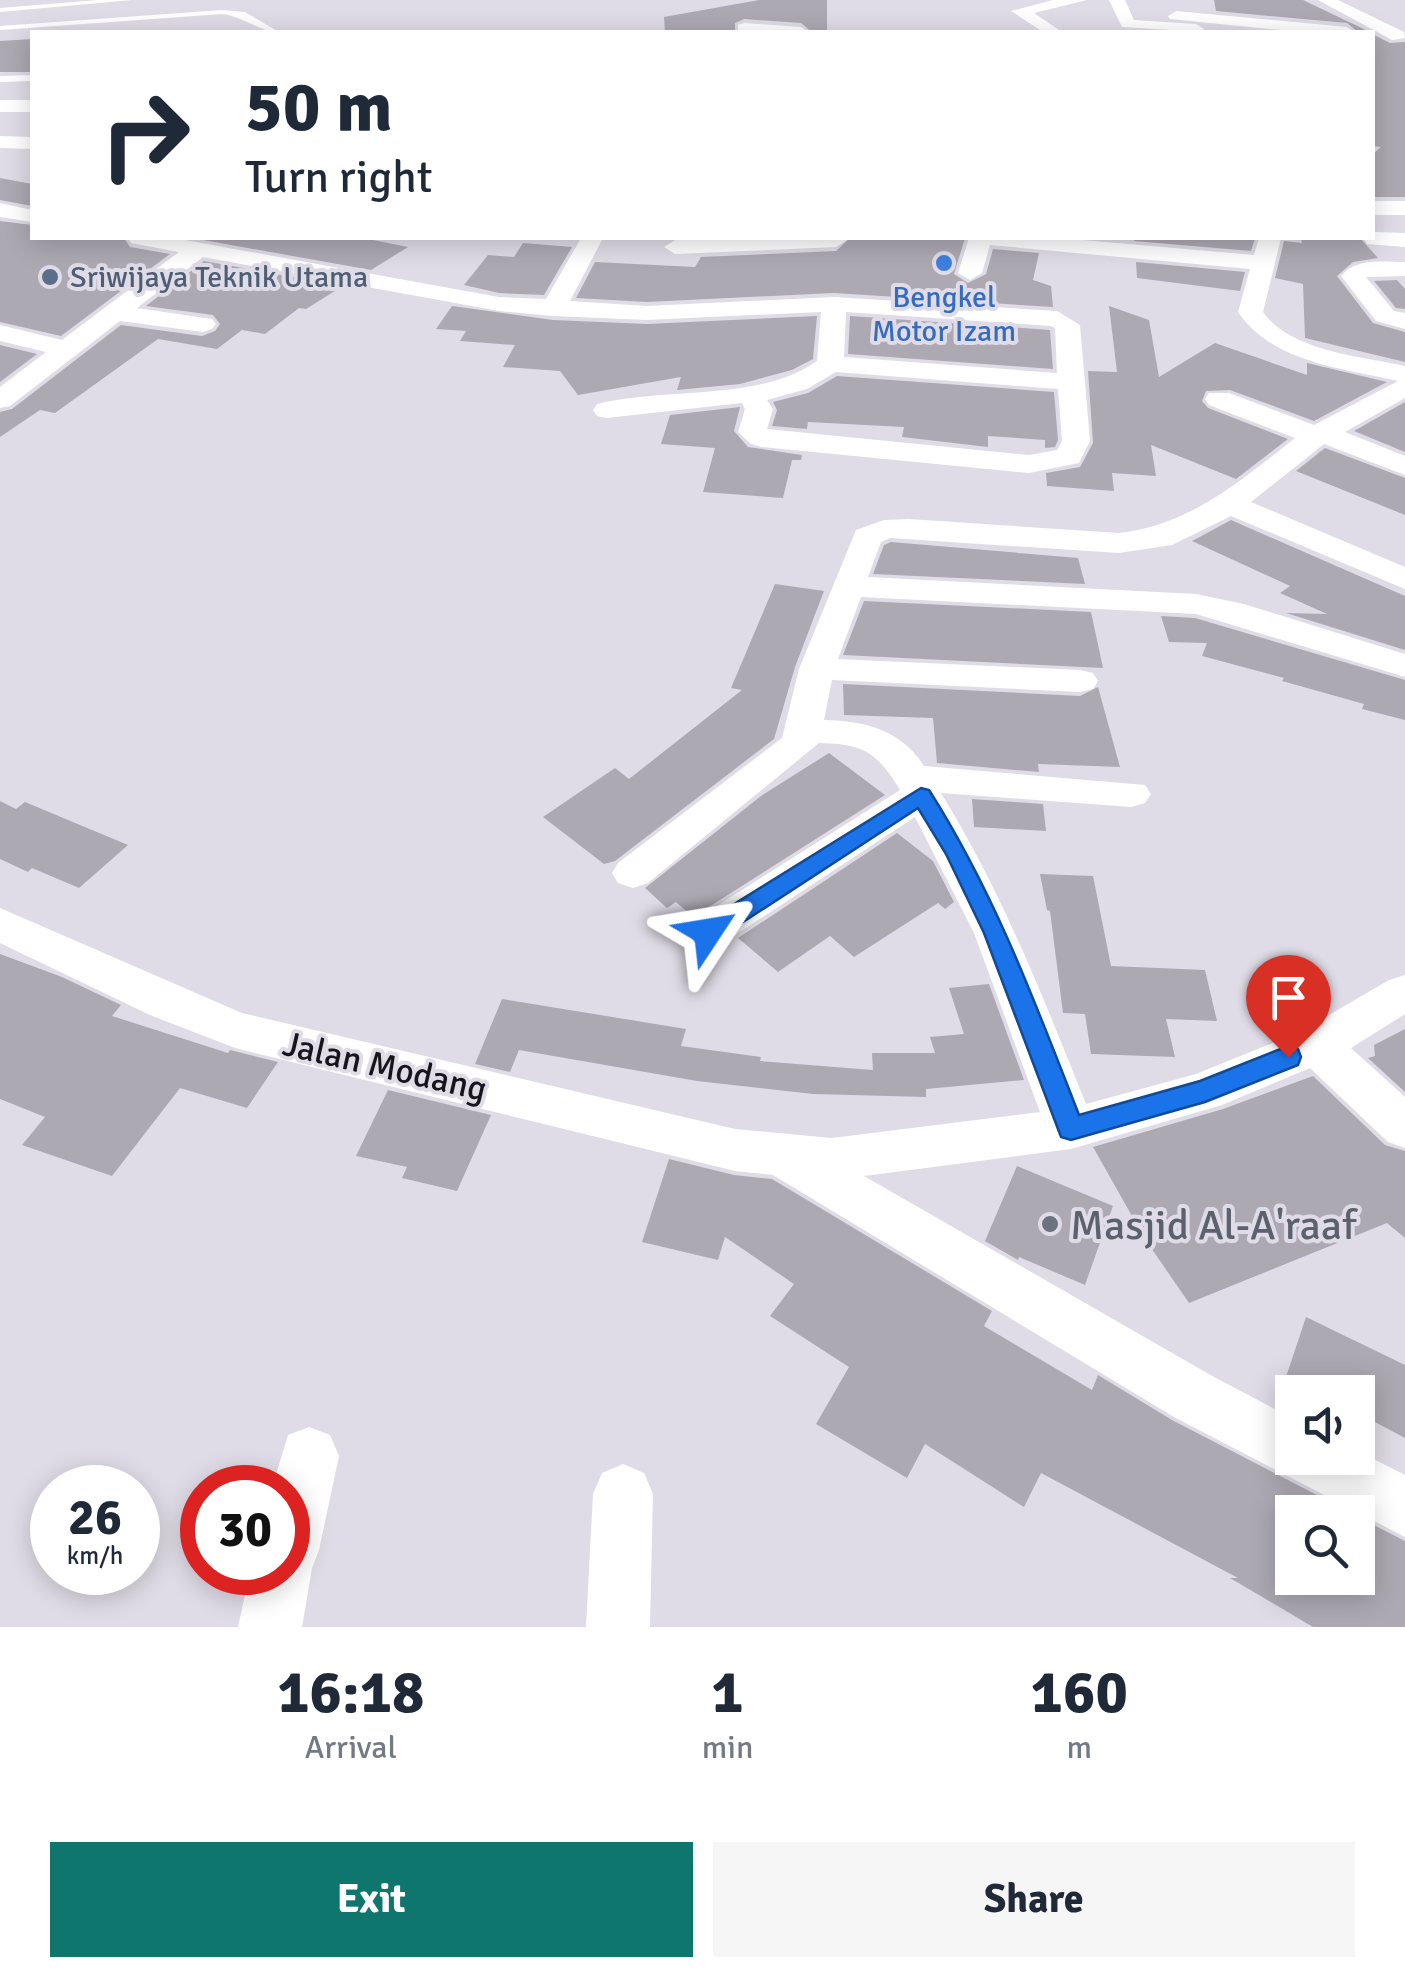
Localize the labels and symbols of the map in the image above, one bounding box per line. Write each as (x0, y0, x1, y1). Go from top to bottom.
marker: Bengkel Motor Izam (933, 252, 955, 274)
place label: Sriwijaya Teknik Utama (70, 259, 368, 296)
marker: Sriwijaya Teknik Utama (39, 266, 61, 288)
place label: Bengkel Motor Izam (872, 279, 1016, 350)
position arrow (656, 880, 760, 984)
pin (1246, 955, 1331, 1058)
street label: Jalan Modang (279, 1022, 491, 1111)
place label: Masjid Al-A'raaf (1070, 1200, 1358, 1251)
marker: Masjid Al-A'raaf (1039, 1213, 1061, 1235)
speed limit sign: 30 (180, 1465, 310, 1595)

